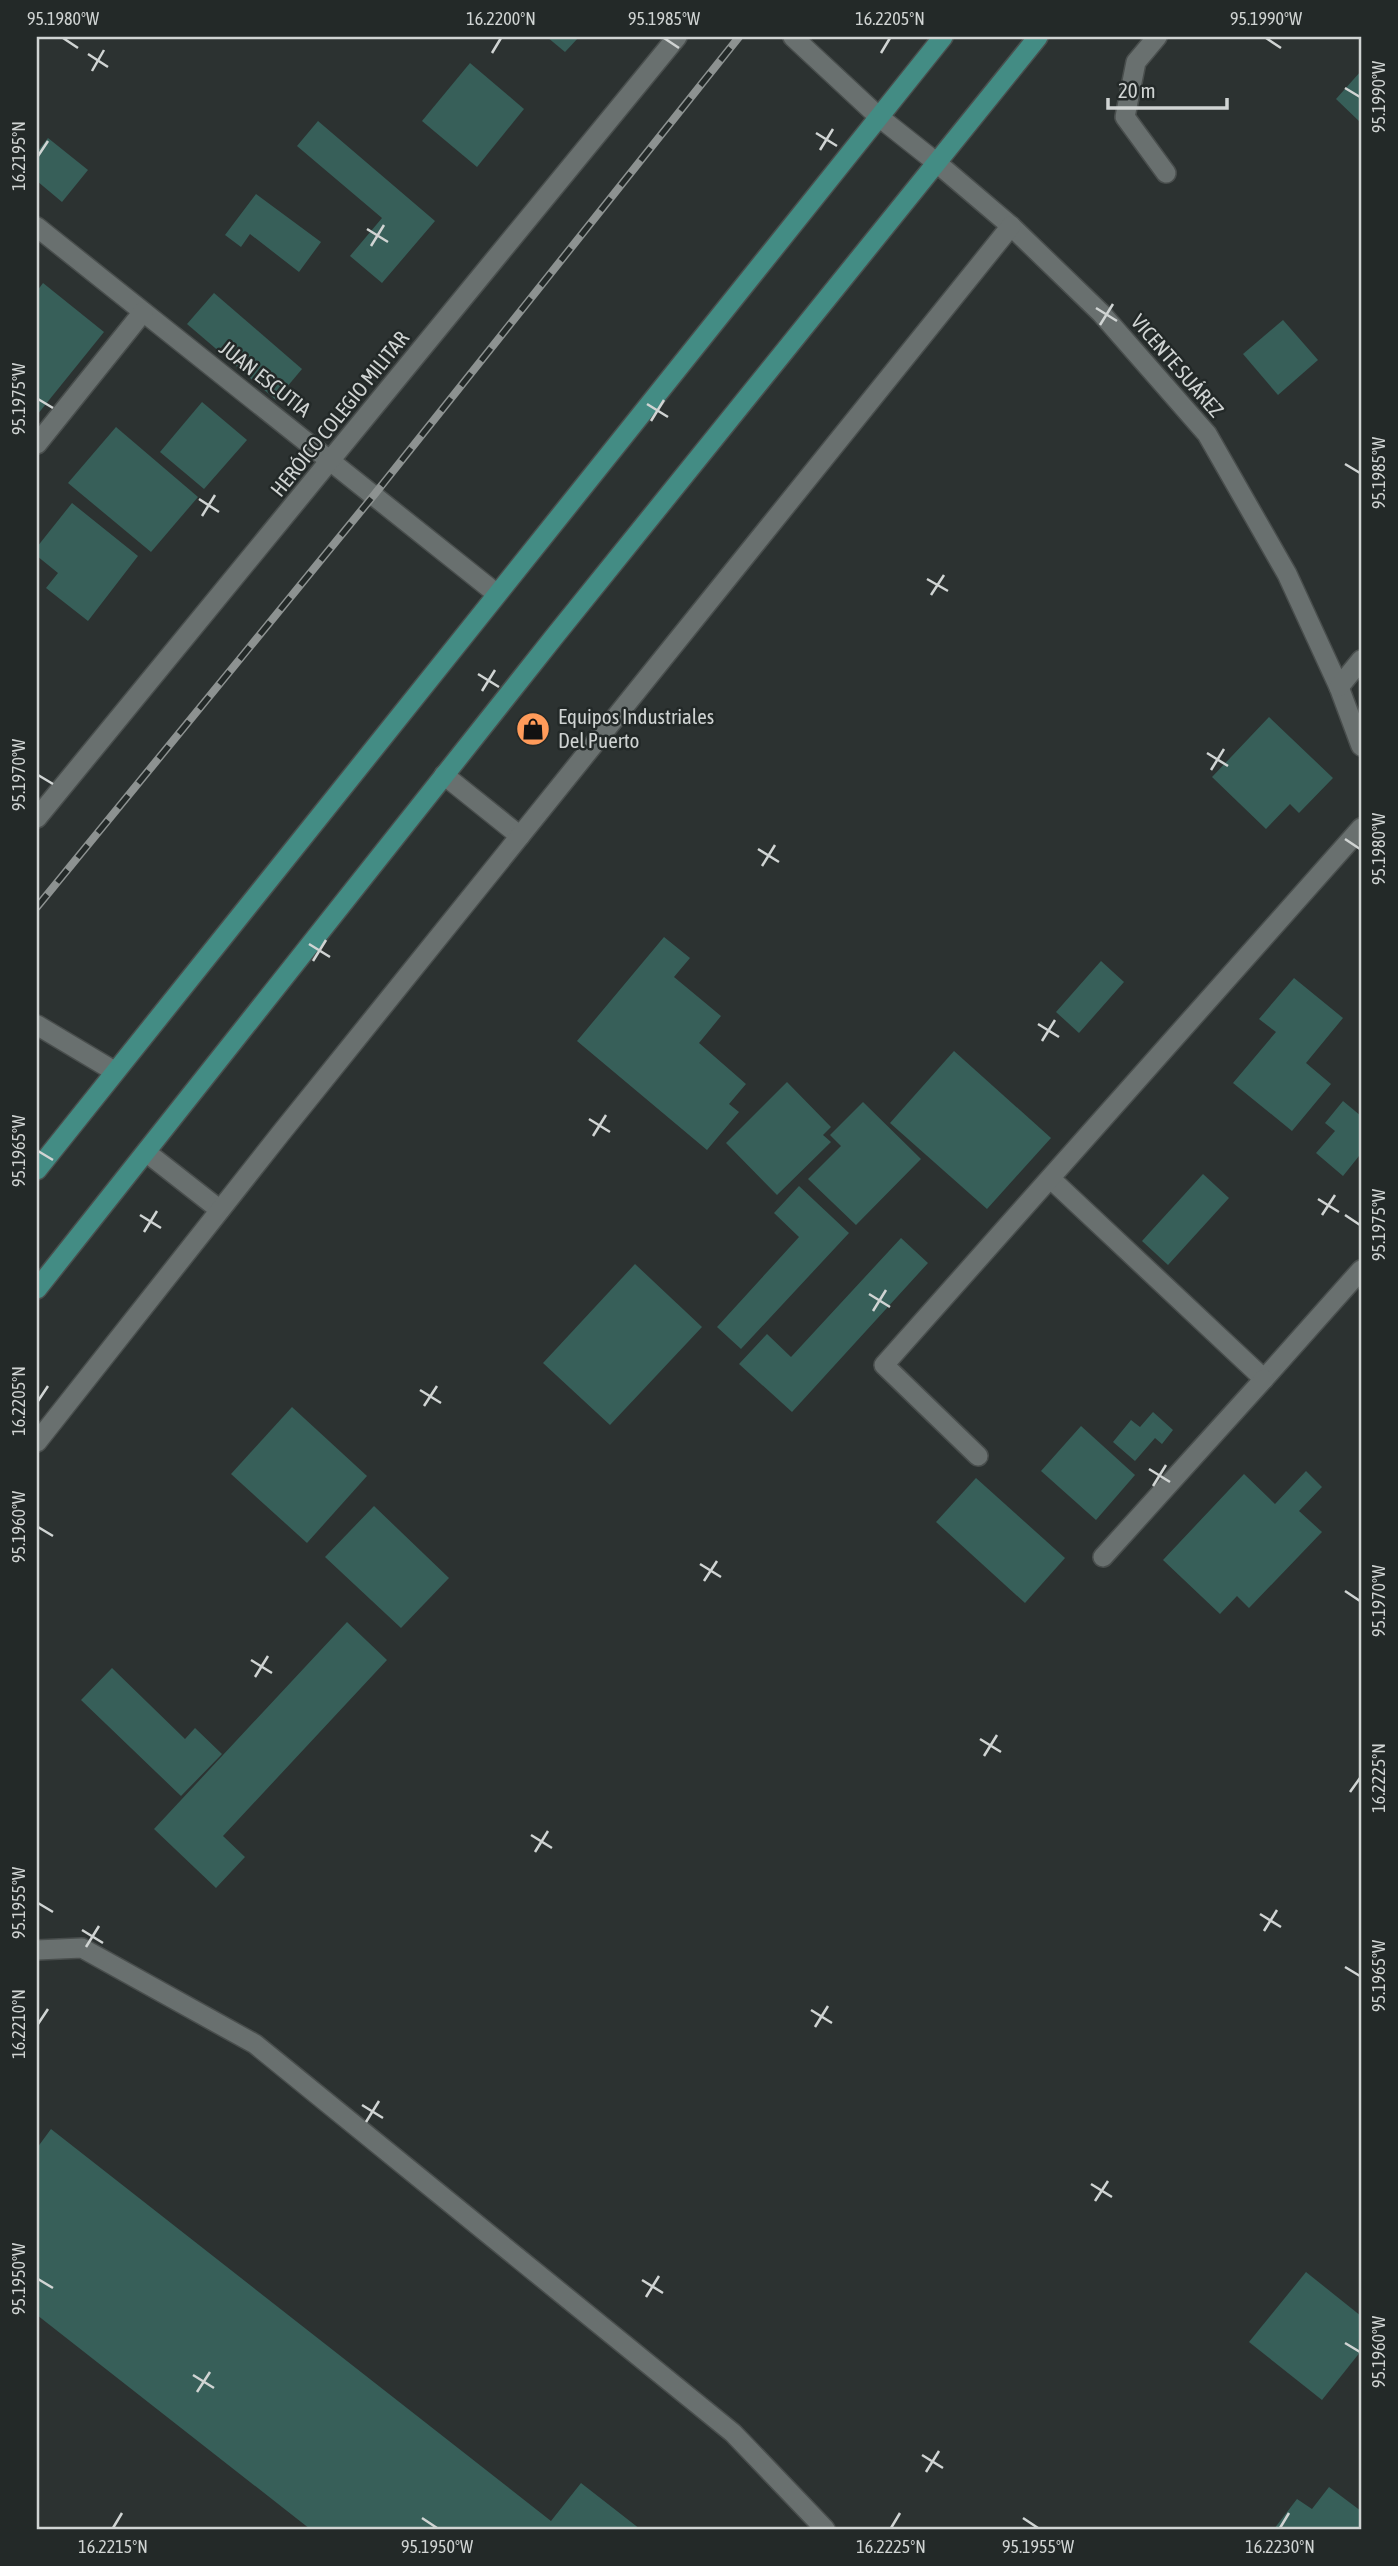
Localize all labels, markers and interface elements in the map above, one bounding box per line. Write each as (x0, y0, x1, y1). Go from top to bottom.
text: 95.1980°W (27, 8, 99, 29)
text: 16.2200°N (466, 8, 536, 29)
text: 95.1985°W (628, 8, 700, 29)
text: 16.2205°N (855, 8, 925, 29)
text: 95.1990°W (1230, 8, 1302, 29)
text: 95.1990°W (1368, 61, 1389, 133)
scale bar (1108, 66, 1226, 110)
text: 20 m (1118, 78, 1156, 102)
text: 16.2195°N (8, 121, 29, 191)
street label: VICENTE SUÁREZ (1127, 309, 1229, 421)
street label: HERÓICO COLEGIO MILITAR (265, 326, 413, 501)
street label: JUAN ESCUTIA (215, 335, 317, 422)
text: 95.1975°W (8, 363, 29, 435)
text: 95.1985°W (1368, 437, 1389, 509)
place label: Equipos Industriales Del Puerto (558, 704, 714, 752)
shop icon: Equipos Industriales Del Puerto (514, 710, 552, 748)
text: 95.1970°W (8, 739, 29, 811)
text: 95.1980°W (1368, 813, 1389, 885)
text: 95.1965°W (8, 1115, 29, 1187)
text: 95.1975°W (1368, 1189, 1389, 1261)
text: 16.2205°N (8, 1366, 29, 1436)
text: 95.1960°W (8, 1491, 29, 1563)
text: 95.1970°W (1368, 1565, 1389, 1637)
text: 16.2225°N (1368, 1743, 1389, 1813)
text: 95.1955°W (8, 1867, 29, 1939)
text: 95.1965°W (1368, 1940, 1389, 2012)
text: 16.2210°N (8, 1989, 29, 2059)
text: 95.1950°W (8, 2243, 29, 2315)
text: 95.1960°W (1368, 2316, 1389, 2388)
text: 16.2215°N (78, 2536, 148, 2557)
text: 95.1950°W (401, 2536, 473, 2557)
text: 16.2225°N (856, 2536, 926, 2557)
text: 95.1955°W (1002, 2536, 1074, 2557)
text: 16.2230°N (1245, 2536, 1315, 2557)

